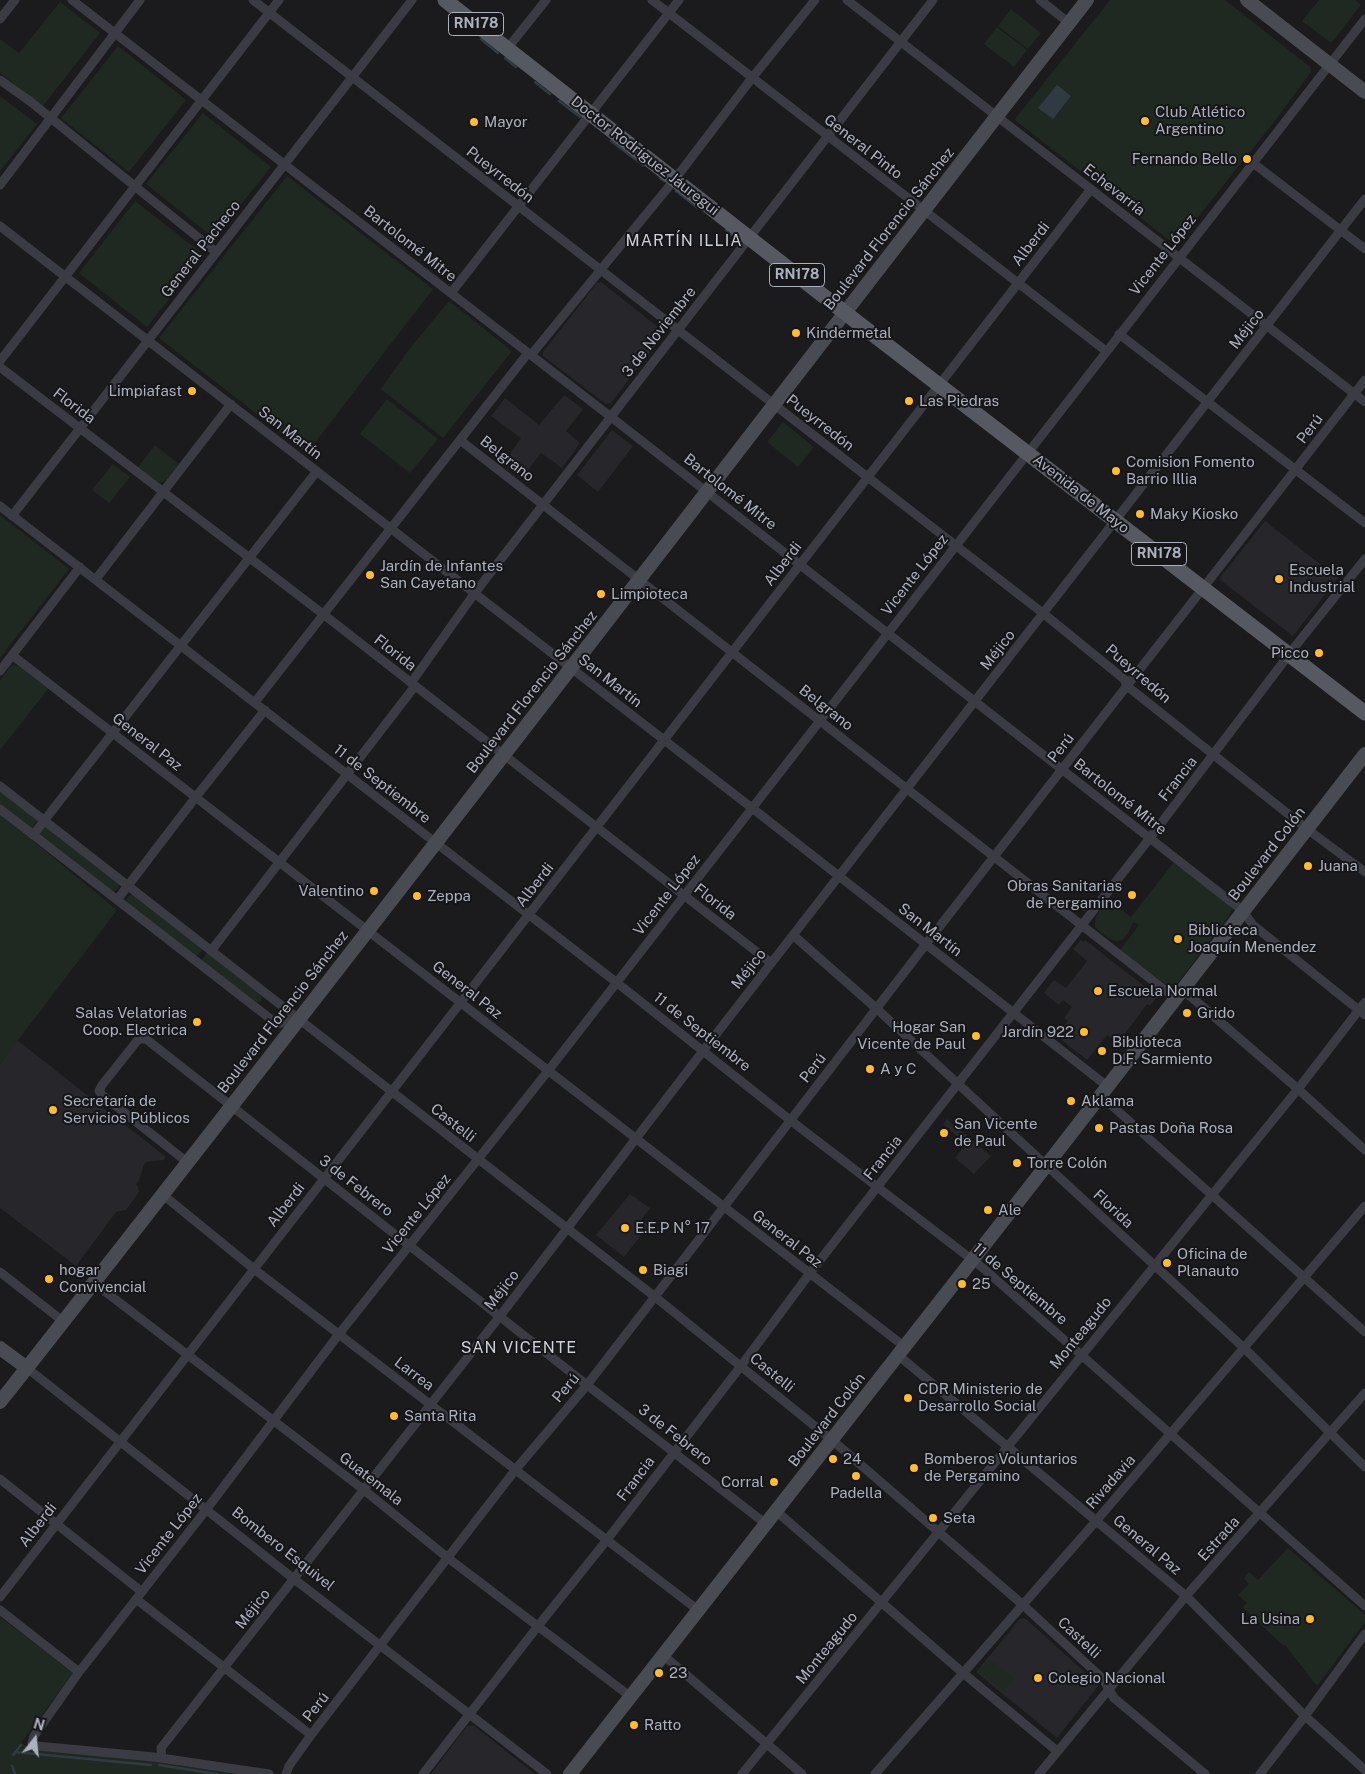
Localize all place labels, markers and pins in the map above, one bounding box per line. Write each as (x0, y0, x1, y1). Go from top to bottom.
place label: Club Atlético Argentino (1155, 103, 1245, 138)
place label: Mayor (484, 113, 527, 131)
marker: Club Atlético Argentino (1139, 115, 1151, 127)
marker: Mayor (468, 116, 480, 128)
place label: Fernando Bello (1132, 150, 1237, 168)
marker: Fernando Bello (1241, 153, 1253, 165)
place label: Kindermetal (806, 324, 892, 342)
marker: Kindermetal (790, 327, 802, 339)
place label: Limpiafast (108, 382, 182, 400)
marker: Limpiafast (186, 385, 198, 397)
place label: Las Piedras (919, 392, 999, 410)
marker: Las Piedras (903, 395, 915, 407)
place label: Comision Fomento Barrio Illia (1126, 453, 1255, 488)
marker: Comision Fomento Barrio Illia (1110, 465, 1122, 477)
place label: Maky Kiosko (1150, 505, 1238, 523)
marker: Maky Kiosko (1134, 508, 1146, 520)
place label: Jardín de Infantes San Cayetano (380, 557, 503, 592)
place label: Escuela Industrial (1289, 561, 1355, 596)
marker: Jardín de Infantes San Cayetano (364, 569, 376, 581)
marker: Escuela Industrial (1273, 573, 1285, 585)
place label: Limpioteca (611, 585, 688, 603)
marker: Limpioteca (595, 588, 607, 600)
place label: Picco (1271, 644, 1309, 662)
marker: Picco (1313, 647, 1325, 659)
place label: Juana (1318, 857, 1358, 875)
marker: Juana (1302, 860, 1314, 872)
place label: Obras Sanitarias de Pergamino (1007, 877, 1122, 912)
place label: Valentino (298, 882, 364, 900)
marker: Valentino (368, 885, 380, 897)
place label: Zeppa (427, 887, 471, 905)
marker: Obras Sanitarias de Pergamino (1126, 889, 1138, 901)
marker: Zeppa (411, 890, 423, 902)
place label: Biblioteca Joaquín Menendez (1188, 921, 1316, 956)
marker: Biblioteca Joaquín Menendez (1172, 933, 1184, 945)
place label: Escuela Normal (1108, 982, 1218, 1000)
marker: Escuela Normal (1092, 985, 1104, 997)
place label: Salas Velatorias Coop. Electrica (75, 1004, 187, 1039)
place label: Grido (1197, 1004, 1235, 1022)
marker: Grido (1181, 1007, 1193, 1019)
marker: Salas Velatorias Coop. Electrica (191, 1016, 203, 1028)
place label: Hogar San Vicente de Paul (857, 1018, 966, 1053)
place label: Jardín 922 (1002, 1023, 1074, 1041)
marker: Jardín 922 (1078, 1026, 1090, 1038)
marker: Hogar San Vicente de Paul (970, 1030, 982, 1042)
place label: Biblioteca D.F. Sarmiento (1112, 1033, 1212, 1068)
marker: Biblioteca D.F. Sarmiento (1096, 1045, 1108, 1057)
place label: A y C (880, 1060, 916, 1078)
marker: A y C (864, 1063, 876, 1075)
place label: Secretaría de Servicios Públicos (63, 1092, 190, 1127)
place label: Aklama (1081, 1092, 1134, 1110)
marker: Aklama (1065, 1095, 1077, 1107)
marker: Secretaría de Servicios Públicos (47, 1104, 59, 1116)
place label: San Vicente de Paul (954, 1115, 1037, 1150)
place label: Pastas Doña Rosa (1109, 1119, 1233, 1137)
marker: Pastas Doña Rosa (1093, 1122, 1105, 1134)
marker: San Vicente de Paul (938, 1127, 950, 1139)
place label: Torre Colón (1027, 1154, 1107, 1172)
marker: Torre Colón (1011, 1157, 1023, 1169)
place label: Ale (998, 1201, 1021, 1219)
marker: Ale (982, 1204, 994, 1216)
place label: E.E.P N° 17 (635, 1219, 710, 1237)
marker: E.E.P N° 17 (619, 1222, 631, 1234)
place label: Oficina de Planauto (1177, 1245, 1247, 1280)
marker: Oficina de Planauto (1161, 1257, 1173, 1269)
place label: hogar Convivencial (59, 1261, 147, 1296)
place label: Biagi (653, 1261, 688, 1279)
marker: Biagi (637, 1264, 649, 1276)
marker: hogar Convivencial (43, 1273, 55, 1285)
place label: 25 (972, 1275, 991, 1293)
marker: 25 (956, 1278, 968, 1290)
place label: CDR Ministerio de Desarrollo Social (918, 1380, 1043, 1415)
marker: CDR Ministerio de Desarrollo Social (902, 1392, 914, 1404)
place label: Santa Rita (404, 1407, 476, 1425)
marker: Santa Rita (388, 1410, 400, 1422)
place label: 24 (843, 1450, 861, 1468)
place label: Bomberos Voluntarios de Pergamino (924, 1450, 1077, 1485)
marker: 24 (827, 1453, 839, 1465)
marker: Bomberos Voluntarios de Pergamino (908, 1462, 920, 1474)
marker: Padella (850, 1470, 862, 1482)
place label: Corral (721, 1473, 764, 1491)
marker: Corral (768, 1476, 780, 1488)
place label: Padella (830, 1484, 882, 1502)
place label: Seta (943, 1509, 975, 1527)
marker: Seta (927, 1512, 939, 1524)
place label: La Usina (1241, 1610, 1300, 1628)
marker: La Usina (1304, 1613, 1316, 1625)
place label: 23 (669, 1664, 687, 1682)
marker: 23 (653, 1667, 665, 1679)
place label: Colegio Nacional (1048, 1669, 1166, 1687)
marker: Colegio Nacional (1032, 1672, 1044, 1684)
place label: Ratto (644, 1716, 681, 1734)
marker: Ratto (628, 1719, 640, 1731)

